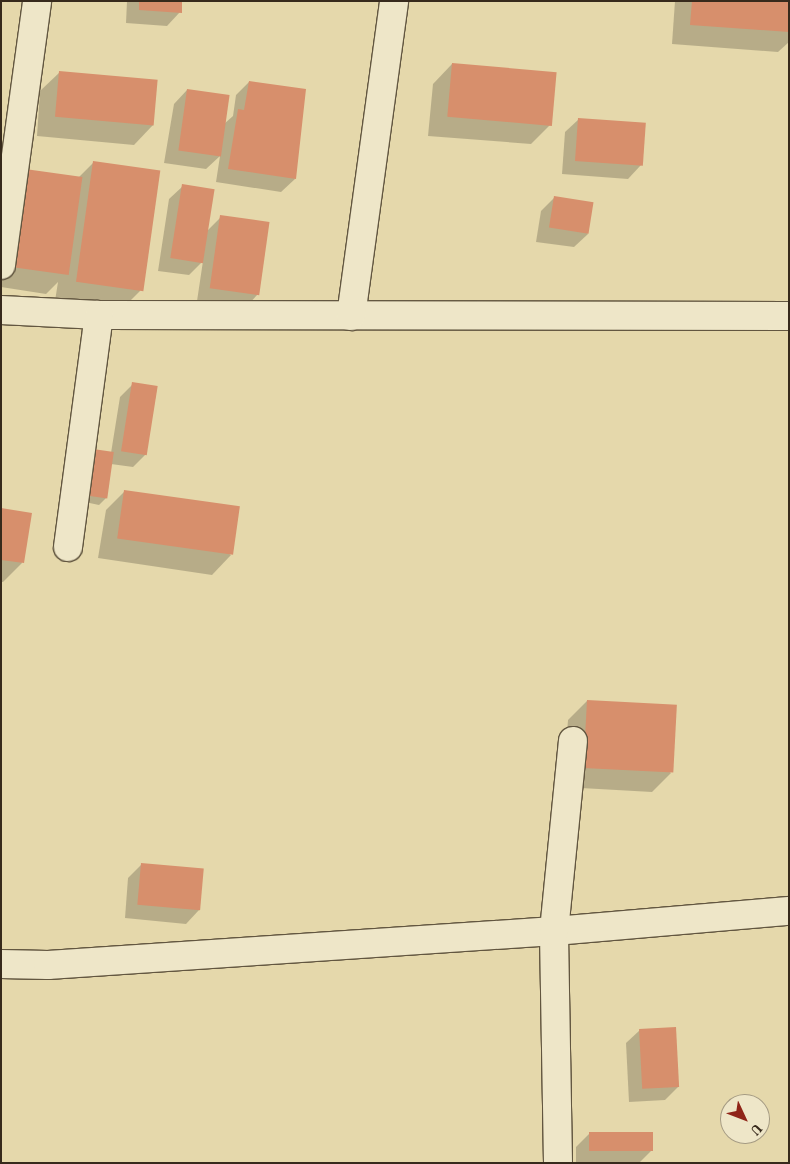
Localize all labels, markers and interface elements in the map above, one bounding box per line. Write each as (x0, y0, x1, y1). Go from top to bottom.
north arrow (720, 1094, 770, 1144)
text: U (745, 1119, 766, 1139)

